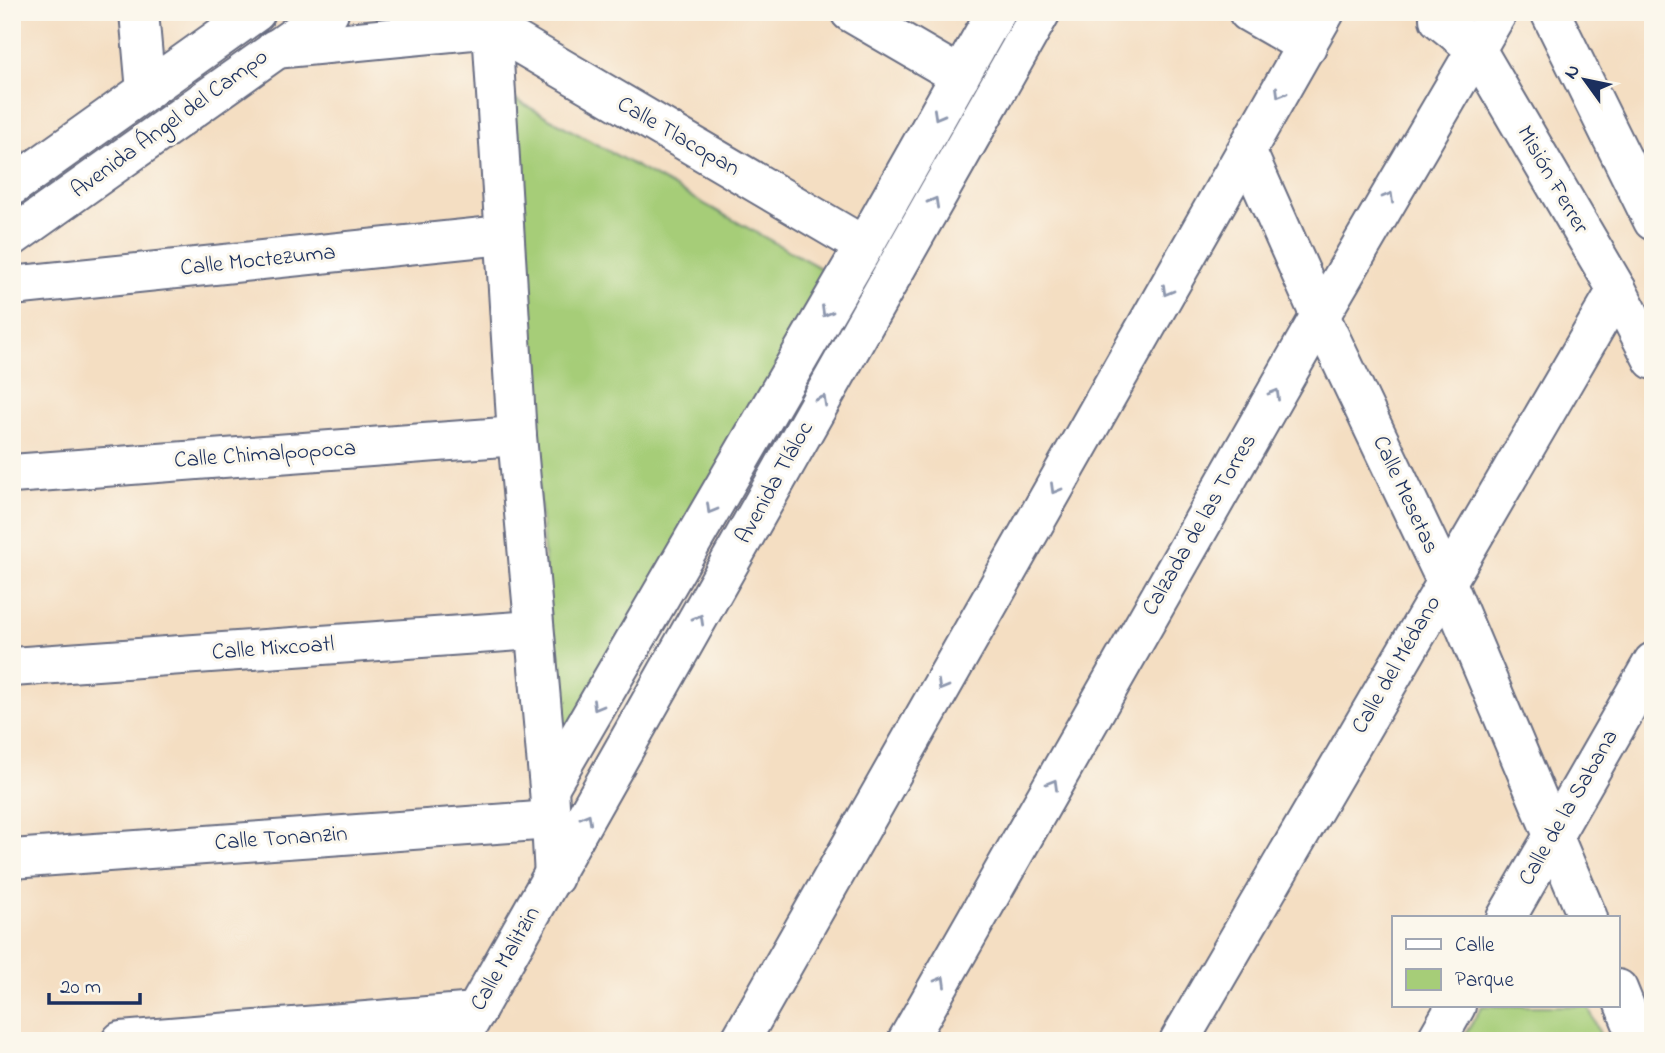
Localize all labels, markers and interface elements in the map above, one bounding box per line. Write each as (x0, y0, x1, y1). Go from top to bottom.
street label: Avenida Ángel del Campo (64, 40, 276, 208)
north arrow (1550, 46, 1620, 116)
text: N (1558, 59, 1588, 85)
one-way arrow (1275, 86, 1288, 99)
street label: Calle Tlacopan (611, 89, 745, 185)
one-way arrow (933, 107, 946, 120)
street label: Misión Ferrer (1508, 120, 1597, 241)
one-way arrow (1380, 192, 1393, 205)
one-way arrow (926, 196, 939, 209)
street label: Calle Moctezuma (179, 236, 337, 286)
one-way arrow (1162, 284, 1175, 296)
one-way arrow (821, 305, 834, 318)
one-way arrow (1267, 389, 1280, 402)
one-way arrow (814, 395, 827, 407)
street label: Avenida Tláloc (728, 415, 823, 550)
street label: Calzada de las Torres (1134, 428, 1266, 622)
street label: Calle Mesetas (1363, 430, 1447, 560)
street label: Calle Chimalpopoca (173, 432, 357, 478)
one-way arrow (1050, 481, 1063, 494)
one-way arrow (707, 501, 720, 514)
street label: Calle del Médano (1344, 590, 1450, 740)
one-way arrow (691, 614, 704, 627)
street label: Calle Mixcoatl (211, 628, 335, 670)
one-way arrow (937, 679, 950, 692)
one-way arrow (592, 698, 605, 711)
street label: Calle de la Sabana (1511, 724, 1627, 892)
one-way arrow (1045, 778, 1058, 791)
one-way arrow (579, 812, 592, 825)
street label: Calle Tonanzin (213, 818, 349, 860)
street label: Calle Malitzin (463, 900, 549, 1018)
legend (1392, 916, 1620, 1007)
text: Calle (1455, 931, 1495, 961)
scale bar (49, 962, 140, 1006)
text: Parque (1455, 966, 1514, 996)
text: 20 m (60, 973, 101, 1003)
one-way arrow (933, 976, 946, 989)

